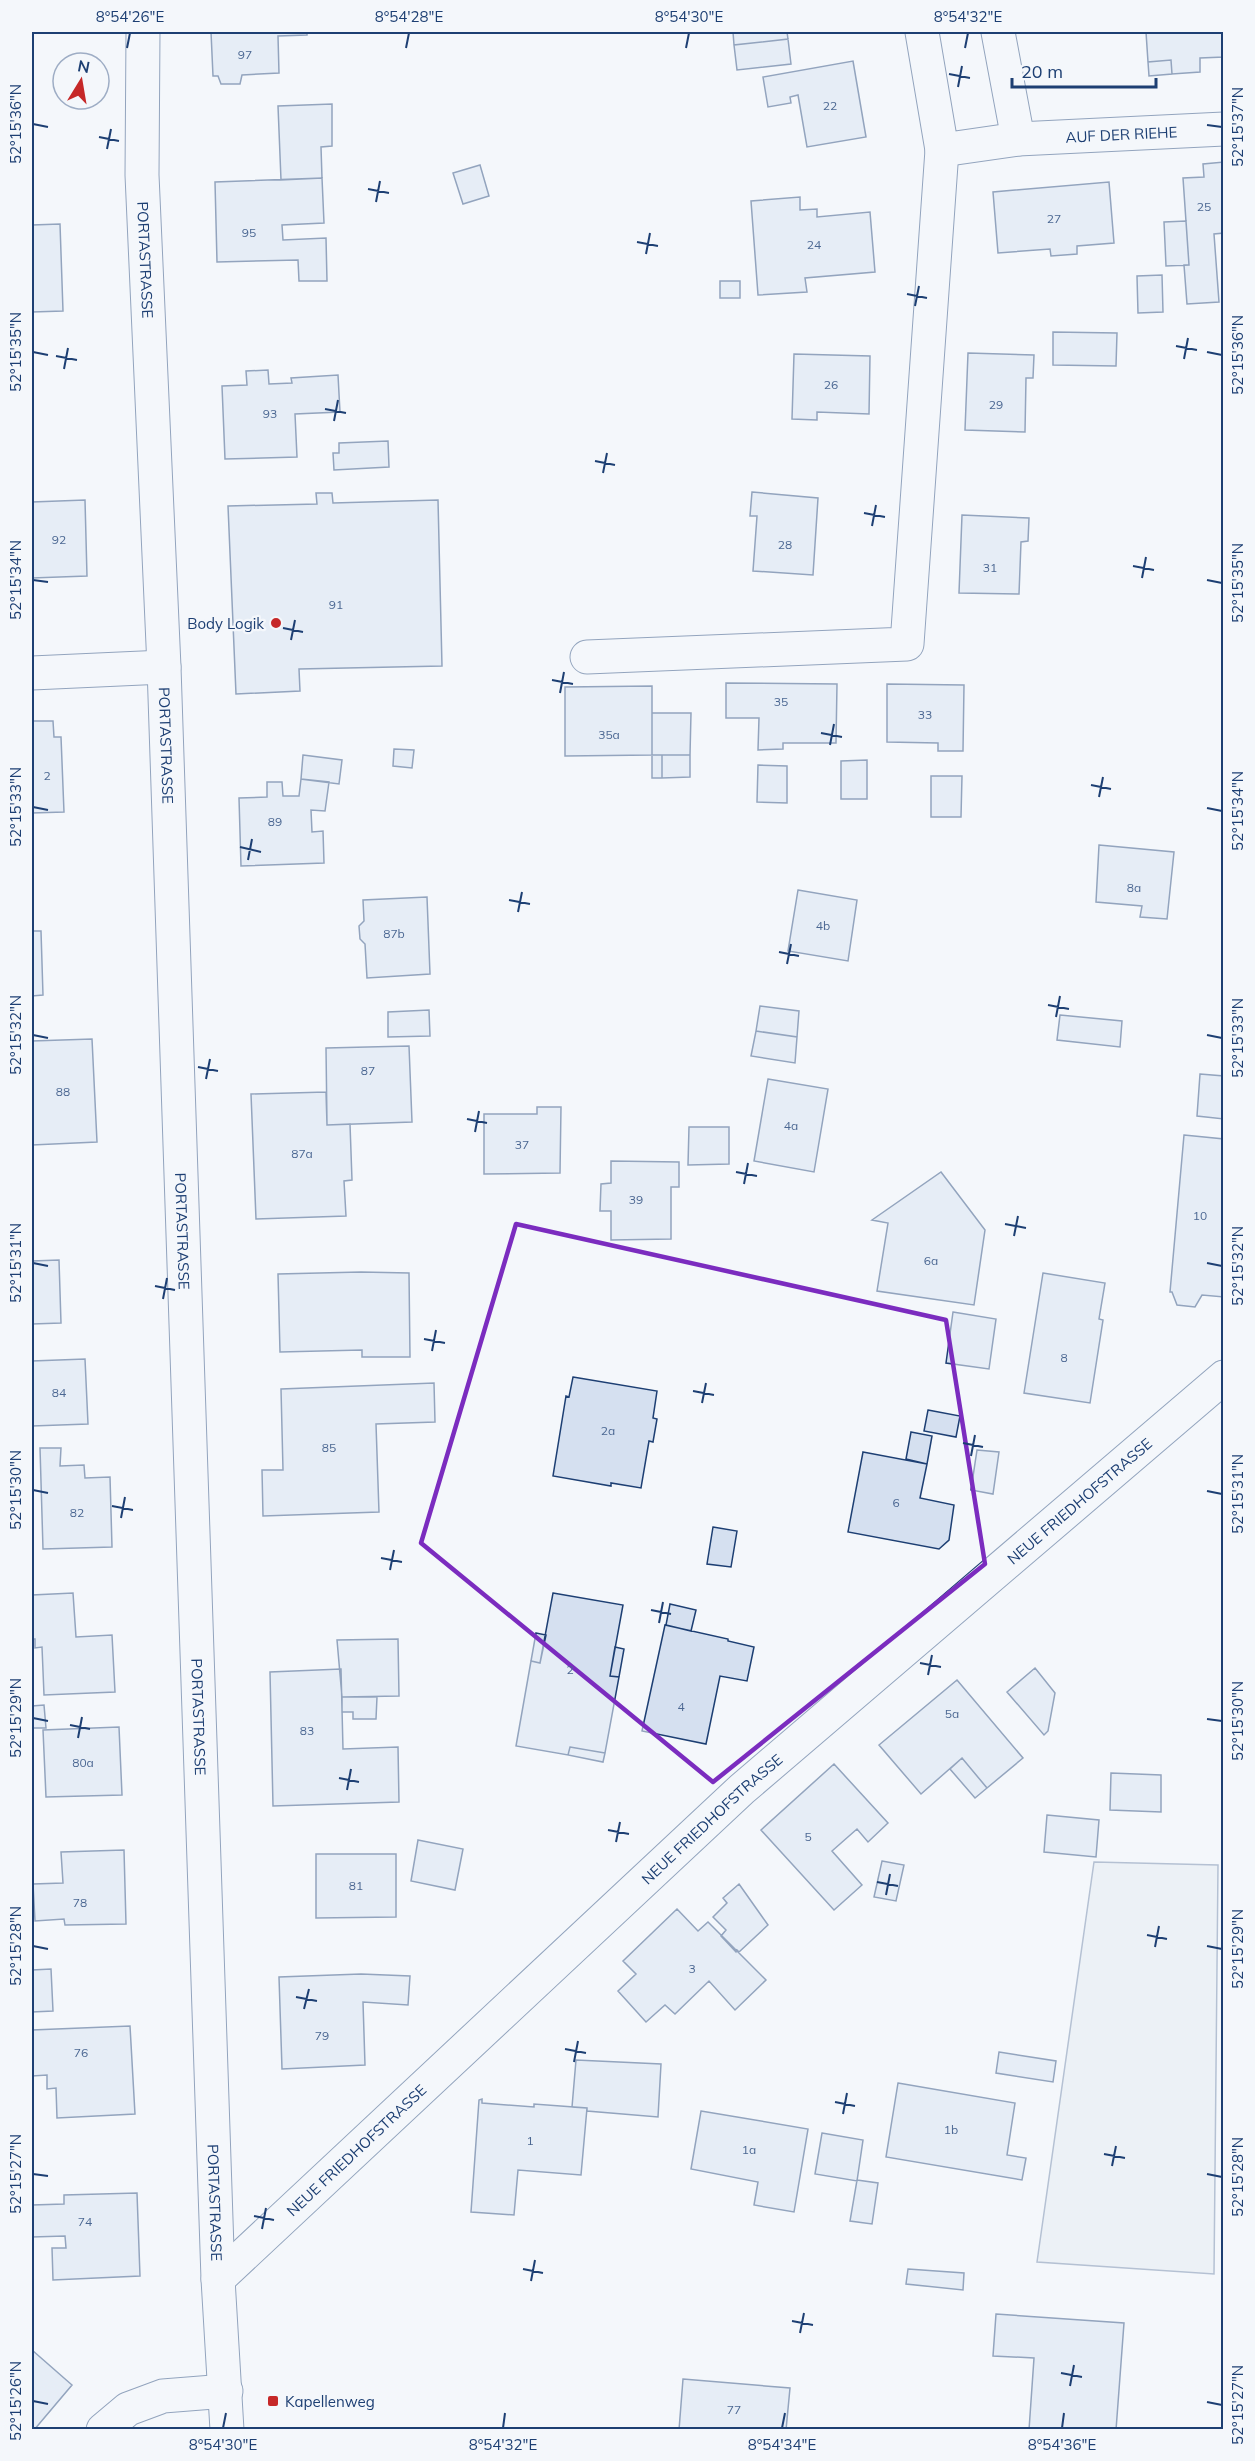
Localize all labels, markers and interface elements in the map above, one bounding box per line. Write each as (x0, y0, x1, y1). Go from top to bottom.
text: 8°54'26"E (96, 7, 164, 26)
text: 8°54'28"E (375, 7, 443, 26)
text: 8°54'30"E (655, 7, 723, 26)
text: 8°54'32"E (934, 7, 1002, 26)
house number: 97 (238, 47, 252, 62)
north arrow (51, 51, 111, 111)
scale bar (1012, 51, 1156, 89)
text: N (76, 55, 92, 77)
text: 20 m (1021, 60, 1063, 83)
text: 52°15'36"N (6, 84, 25, 164)
text: 52°15'37"N (1228, 87, 1247, 167)
house number: 22 (823, 98, 837, 113)
street label: AUF DER RIEHE (1065, 122, 1178, 146)
house number: 25 (1197, 199, 1211, 214)
street label: PORTASTRASSE (134, 201, 158, 319)
house number: 27 (1047, 211, 1061, 226)
house number: 95 (242, 225, 256, 240)
house number: 24 (807, 237, 821, 252)
text: 52°15'35"N (6, 312, 25, 392)
text: 52°15'36"N (1228, 315, 1247, 395)
house number: 26 (824, 377, 838, 392)
house number: 29 (989, 397, 1003, 412)
house number: 93 (263, 406, 277, 421)
house number: 92 (52, 532, 66, 547)
house number: 28 (778, 537, 792, 552)
text: 52°15'34"N (6, 540, 25, 620)
text: 52°15'35"N (1228, 543, 1247, 623)
house number: 31 (983, 560, 997, 575)
house number: 91 (329, 597, 343, 612)
place label: Body Logik (187, 614, 264, 633)
marker: Body Logik (269, 616, 283, 630)
street label: PORTASTRASSE (155, 687, 178, 804)
house number: 35 (774, 694, 788, 709)
house number: 33 (918, 707, 932, 722)
house number: 35a (598, 727, 620, 742)
text: 52°15'33"N (6, 767, 25, 847)
house number: 2 (43, 768, 51, 783)
text: 52°15'34"N (1228, 771, 1247, 851)
house number: 89 (268, 814, 282, 829)
house number: 8a (1127, 880, 1141, 895)
house number: 4b (816, 918, 830, 933)
house number: 87b (383, 926, 405, 941)
text: 52°15'32"N (6, 995, 25, 1075)
text: 52°15'33"N (1228, 998, 1247, 1078)
house number: 87 (361, 1063, 375, 1078)
house number: 88 (56, 1084, 70, 1099)
house number: 4a (784, 1118, 798, 1133)
house number: 37 (515, 1137, 529, 1152)
house number: 87a (291, 1146, 313, 1161)
street label: PORTASTRASSE (171, 1172, 194, 1290)
house number: 39 (629, 1192, 643, 1207)
house number: 10 (1193, 1208, 1207, 1223)
text: 52°15'31"N (6, 1223, 25, 1303)
text: 52°15'32"N (1228, 1226, 1247, 1306)
house number: 6a (924, 1253, 938, 1268)
house number: 8 (1060, 1350, 1068, 1365)
house number: 84 (52, 1385, 66, 1400)
house number: 2a (601, 1423, 615, 1438)
street label: NEUE FRIEDHOFSTRASSE (1003, 1433, 1156, 1568)
house number: 85 (322, 1440, 336, 1455)
text: 52°15'30"N (6, 1450, 25, 1530)
text: 52°15'31"N (1228, 1454, 1247, 1534)
house number: 6 (892, 1495, 900, 1510)
house number: 82 (70, 1505, 84, 1520)
street label: PORTASTRASSE (188, 1658, 211, 1776)
house number: 2 (566, 1662, 574, 1677)
text: 52°15'29"N (6, 1678, 25, 1758)
text: 52°15'30"N (1228, 1681, 1247, 1761)
house number: 4 (677, 1699, 685, 1714)
house number: 5a (945, 1706, 959, 1721)
house number: 83 (300, 1723, 314, 1738)
street label: NEUE FRIEDHOFSTRASSE (637, 1749, 786, 1888)
house number: 80a (72, 1755, 94, 1770)
house number: 5 (804, 1829, 812, 1844)
house number: 81 (349, 1878, 363, 1893)
house number: 78 (73, 1895, 87, 1910)
text: 52°15'28"N (6, 1906, 25, 1986)
text: 52°15'29"N (1228, 1909, 1247, 1989)
house number: 3 (688, 1961, 696, 1976)
house number: 79 (315, 2028, 329, 2043)
house number: 76 (74, 2045, 88, 2060)
street label: NEUE FRIEDHOFSTRASSE (282, 2080, 430, 2220)
house number: 1b (944, 2122, 958, 2137)
house number: 1 (526, 2133, 534, 2148)
text: 52°15'27"N (6, 2134, 25, 2214)
text: 52°15'28"N (1228, 2137, 1247, 2217)
house number: 1a (742, 2142, 756, 2157)
street label: PORTASTRASSE (204, 2144, 227, 2262)
house number: 74 (78, 2214, 92, 2229)
text: 52°15'26"N (6, 2361, 25, 2441)
text: 52°15'27"N (1228, 2365, 1247, 2445)
place label: Kapellenweg (285, 2392, 375, 2411)
marker: Kapellenweg (266, 2394, 280, 2408)
house number: 77 (727, 2402, 741, 2417)
text: 8°54'30"E (189, 2435, 257, 2454)
text: 8°54'32"E (469, 2435, 537, 2454)
text: 8°54'34"E (748, 2435, 816, 2454)
text: 8°54'36"E (1028, 2435, 1096, 2454)

